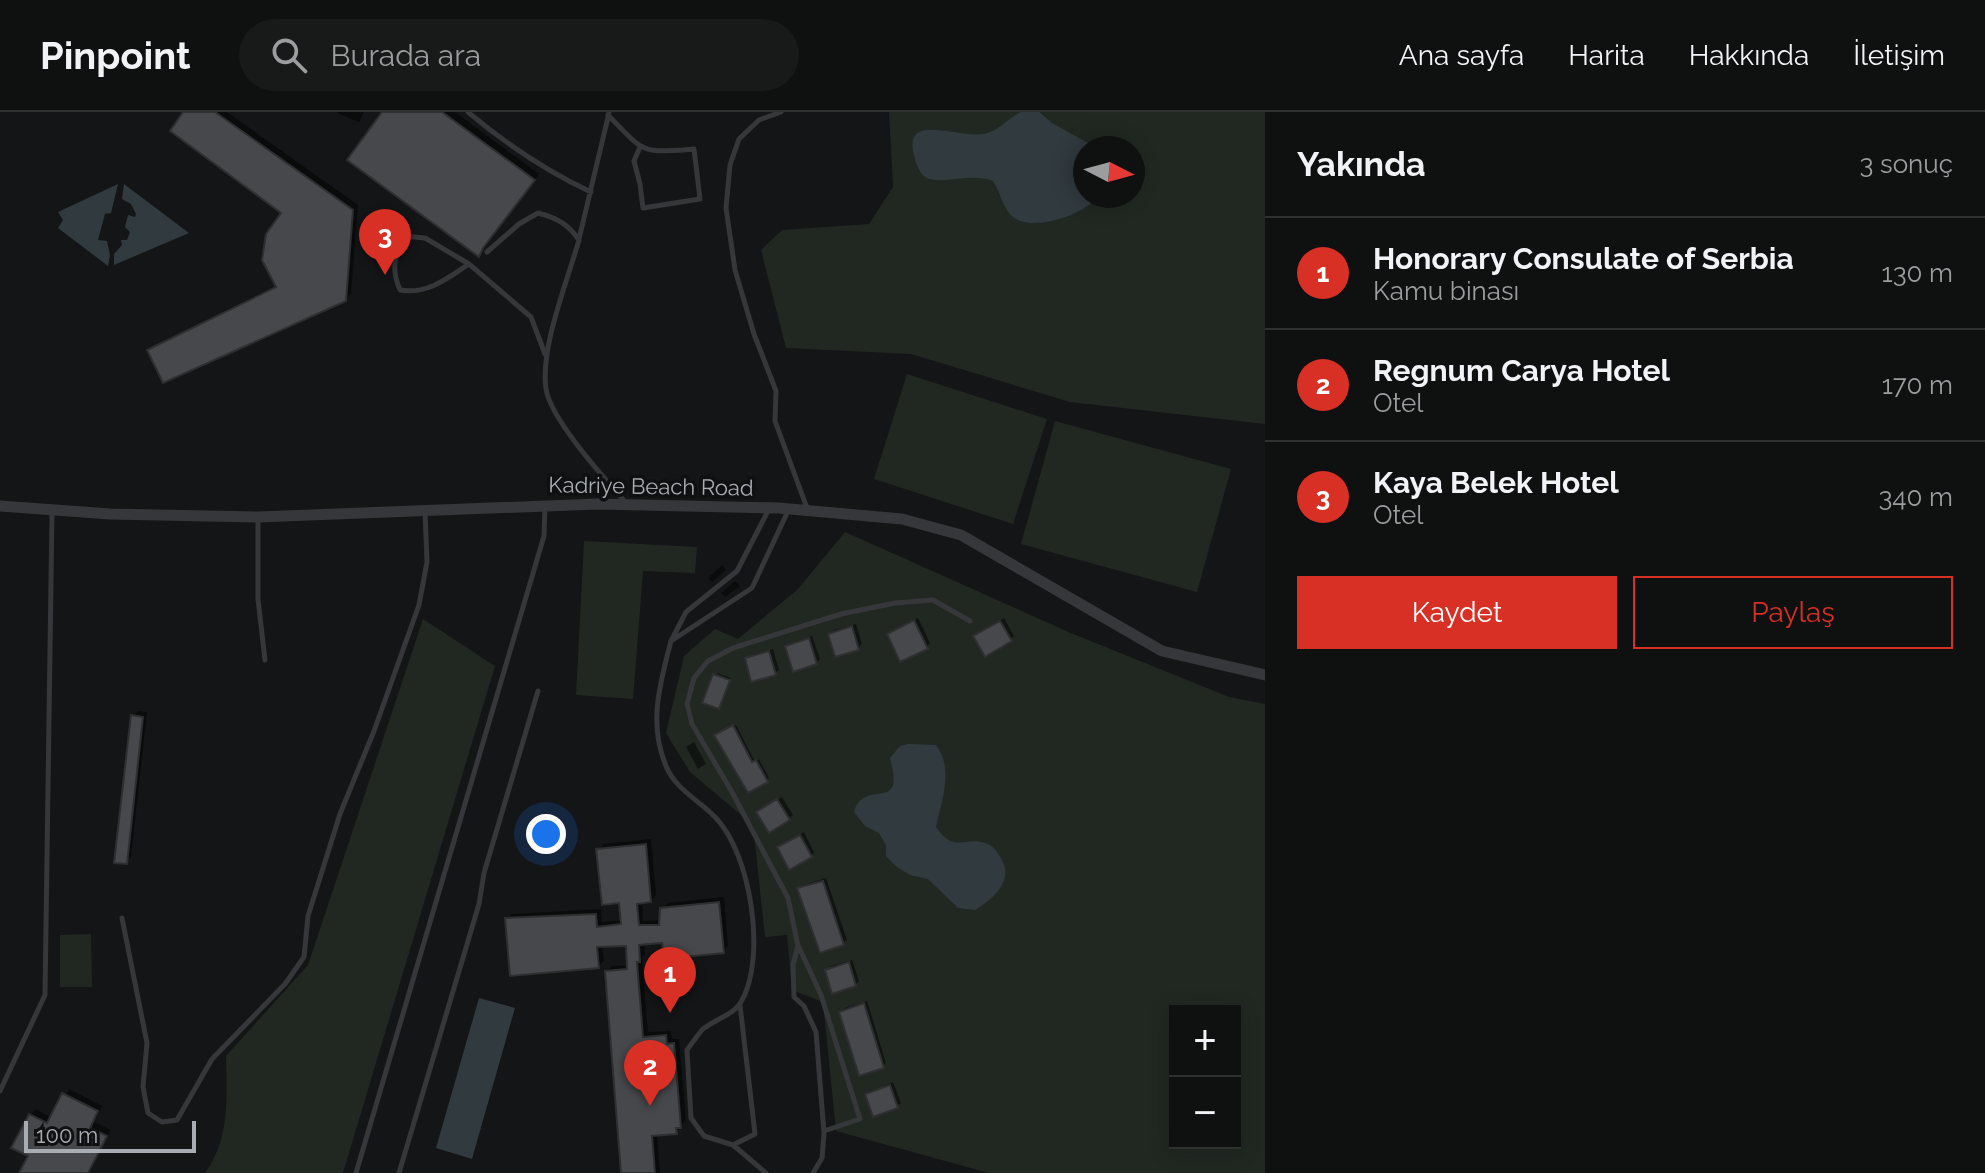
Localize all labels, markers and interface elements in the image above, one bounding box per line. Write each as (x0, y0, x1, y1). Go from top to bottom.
search box (239, 19, 799, 91)
text: Pinpoint (40, 33, 191, 78)
icon: search (267, 33, 311, 77)
text: Burada ara (331, 38, 481, 73)
text: Ana sayfa (1399, 39, 1524, 72)
text: Harita (1568, 39, 1645, 72)
text: Hakkında (1689, 39, 1809, 72)
text: İletişim (1853, 39, 1945, 72)
north arrow (1073, 136, 1145, 208)
text: Yakında (1297, 144, 1426, 184)
text: 3 sonuç (1860, 149, 1953, 179)
pin: 3 (359, 209, 411, 275)
text: Honorary Consulate of Serbia (1373, 241, 1794, 276)
text: 1 (1317, 258, 1329, 288)
text: 130 m (1882, 258, 1953, 288)
text: Kamu binası (1373, 276, 1519, 306)
text: Regnum Carya Hotel (1373, 353, 1670, 388)
text: 2 (1316, 370, 1330, 400)
text: 170 m (1882, 370, 1953, 400)
text: Otel (1373, 388, 1423, 418)
text: Kaya Belek Hotel (1373, 465, 1619, 500)
street label: Kadriye Beach Road (548, 471, 754, 501)
text: 3 (1316, 482, 1330, 512)
text: 340 m (1878, 482, 1953, 512)
text: Otel (1373, 500, 1423, 530)
button: Kaydet (1297, 576, 1617, 649)
button: Paylaş (1633, 576, 1953, 649)
your location (526, 814, 566, 854)
pin: 1 (644, 947, 696, 1013)
map controls (1169, 1005, 1241, 1149)
button: + (1169, 1005, 1241, 1077)
pin: 2 (624, 1040, 676, 1106)
button: − (1169, 1077, 1241, 1149)
scale bar (24, 1117, 196, 1153)
text: 100 m (36, 1122, 98, 1148)

